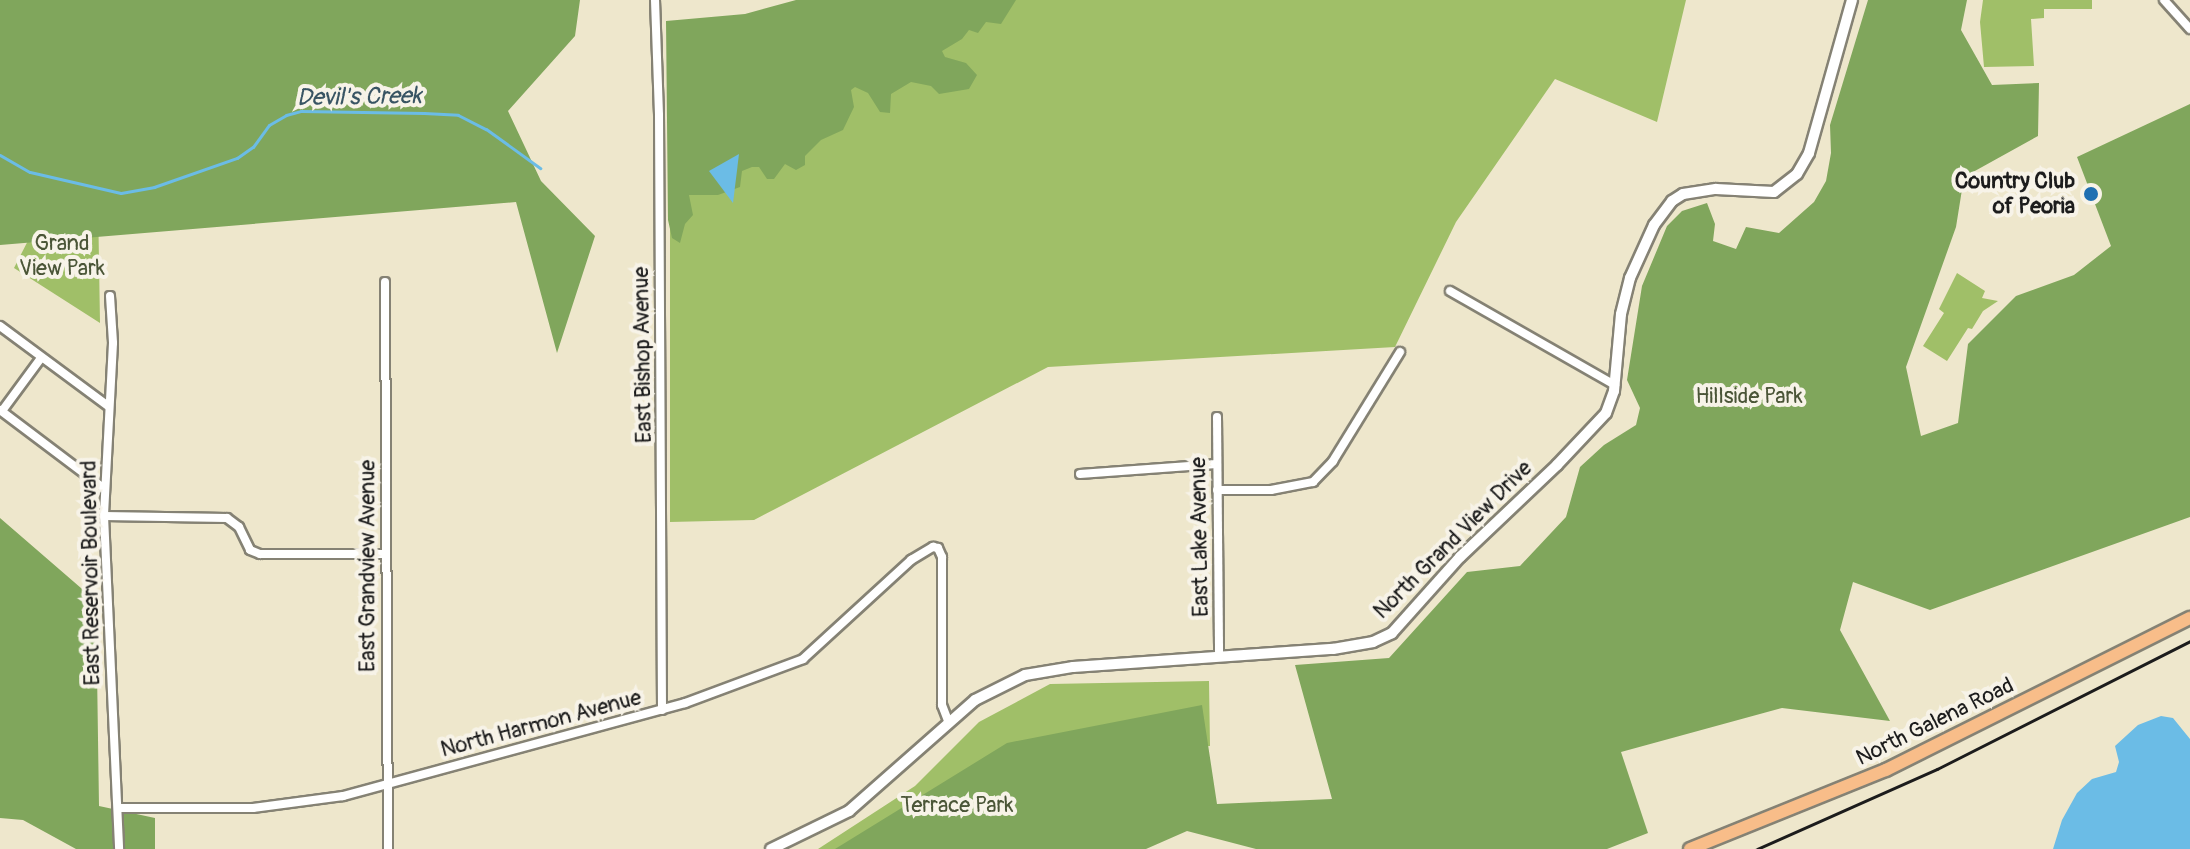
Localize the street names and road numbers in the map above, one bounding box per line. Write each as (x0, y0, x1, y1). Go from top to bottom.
street label: East Bishop Avenue (628, 267, 658, 443)
street label: North Grand View Drive (1368, 455, 1538, 625)
street label: East Lake Avenue (1185, 457, 1215, 617)
street label: East Reservoir Boulevard (76, 460, 106, 686)
street label: East Grandview Avenue (355, 460, 381, 672)
street label: North Galena Road (1852, 672, 2018, 772)
street label: North Harmon Avenue (438, 685, 644, 763)

